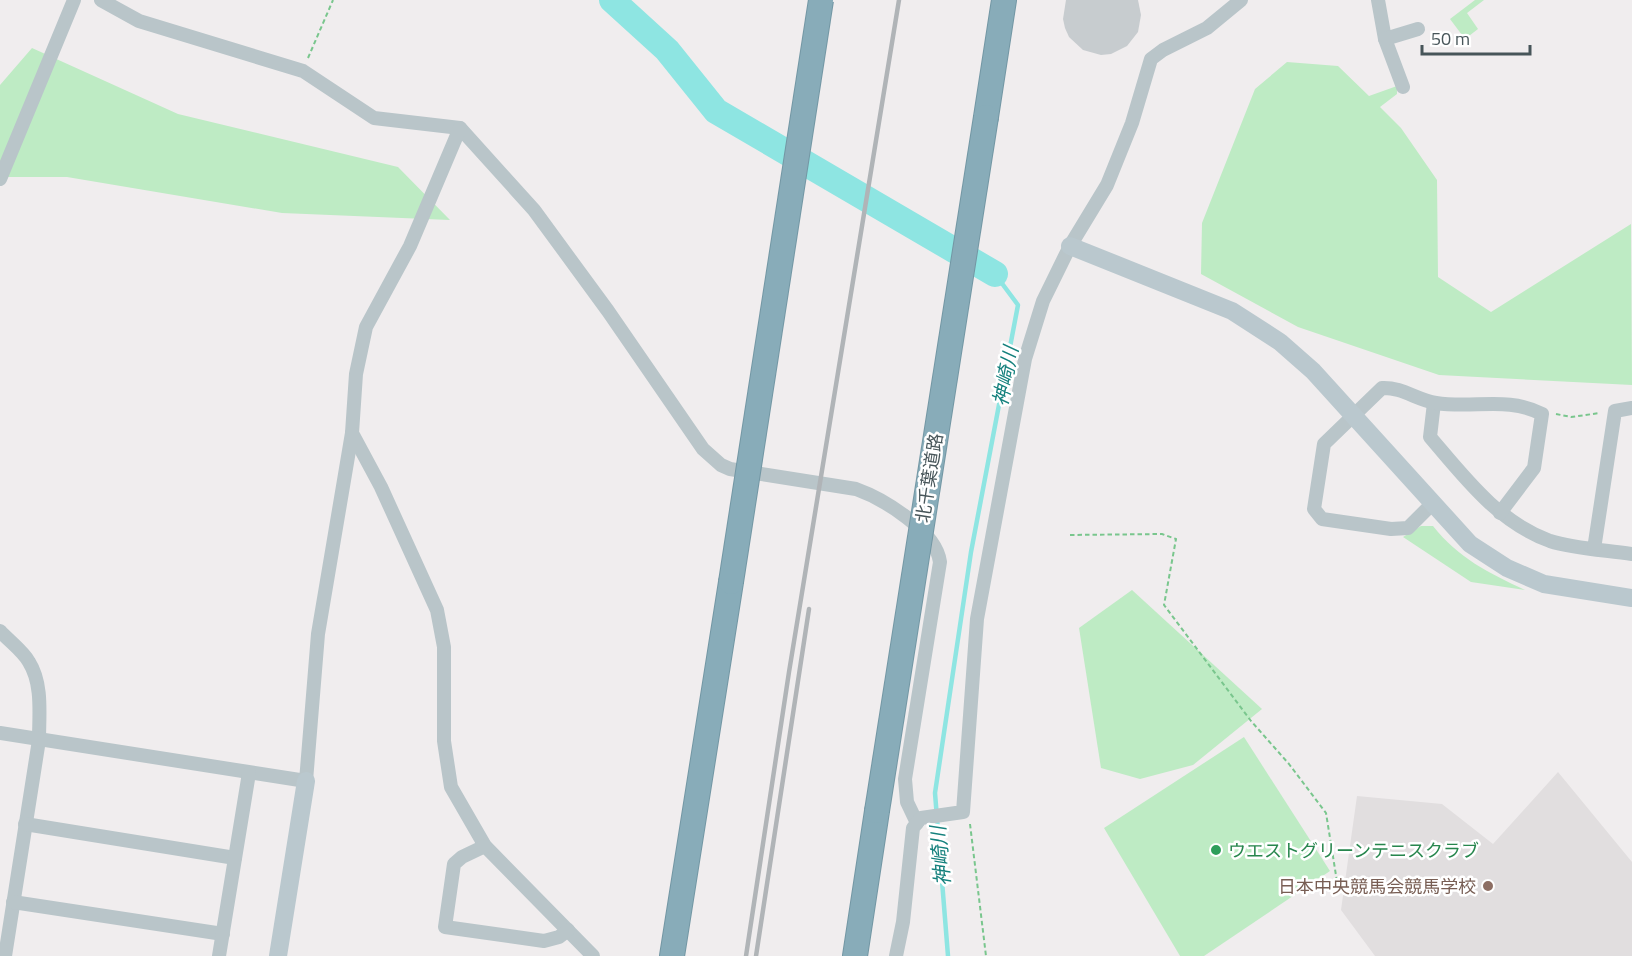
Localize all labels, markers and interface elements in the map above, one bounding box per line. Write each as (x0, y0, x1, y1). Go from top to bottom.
scale bar (1422, 18, 1530, 56)
text: 50 m (1431, 25, 1470, 52)
water label: 神崎川 (984, 342, 1026, 408)
street label: 北千葉道路 (909, 431, 949, 525)
water label: 神崎川 (922, 823, 958, 887)
place label: ウエストグリーンテニスクラブ (1228, 837, 1479, 864)
marker: ウエストグリーンテニスクラブ (1209, 843, 1223, 857)
place label: 日本中央競馬会競馬学校 (1278, 873, 1476, 900)
marker: 日本中央競馬会競馬学校 (1481, 879, 1495, 893)

